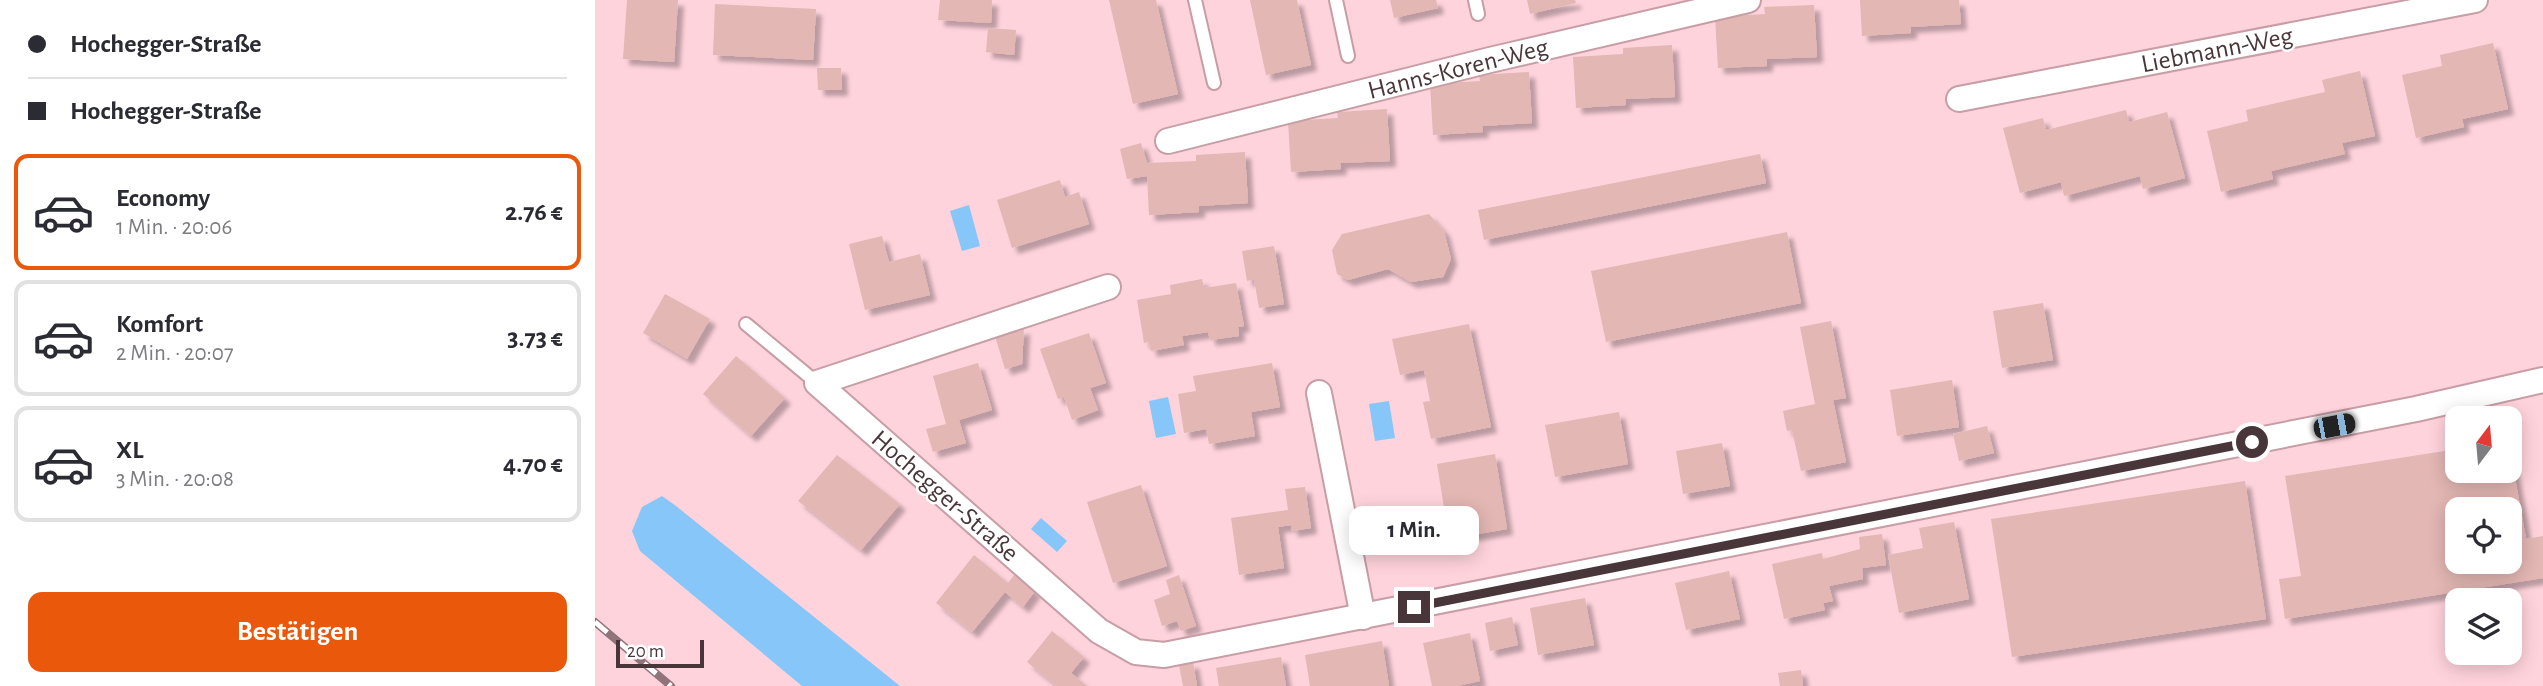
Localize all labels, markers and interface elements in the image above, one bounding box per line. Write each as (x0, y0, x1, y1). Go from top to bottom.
street label: Liebmann-Weg (2139, 23, 2295, 77)
text: Hochegger-Straße (70, 31, 261, 57)
street label: Hanns-Koren-Weg (1365, 34, 1551, 104)
text: Hochegger-Straße (70, 98, 261, 124)
icon: car (32, 181, 95, 244)
text: Economy (116, 185, 210, 211)
text: 2.76 € (505, 199, 563, 225)
text: 1 Min. · 20:06 (116, 216, 232, 239)
icon: car (32, 307, 95, 370)
text: Komfort (116, 311, 203, 337)
text: 3.73 € (507, 325, 563, 351)
text: 2 Min. · 20:07 (116, 342, 234, 365)
north arrow (2445, 406, 2522, 483)
map controls (2445, 406, 2522, 665)
car (2312, 412, 2357, 440)
street label: Hochegger-Straße (867, 425, 1023, 567)
route start (2236, 426, 2268, 458)
icon: car (32, 433, 95, 496)
text: XL (116, 437, 143, 463)
text: 4.70 € (503, 451, 563, 477)
text: 3 Min. · 20:08 (116, 468, 234, 491)
button: locate (2445, 497, 2522, 574)
callout: 1 Min. (1349, 505, 1479, 554)
text: 1 Min. (1387, 519, 1441, 542)
button: layers (2445, 588, 2522, 665)
route end (1398, 591, 1430, 623)
button: Bestätigen (28, 592, 567, 672)
scale bar (616, 637, 703, 669)
text: 20 m (627, 642, 664, 661)

